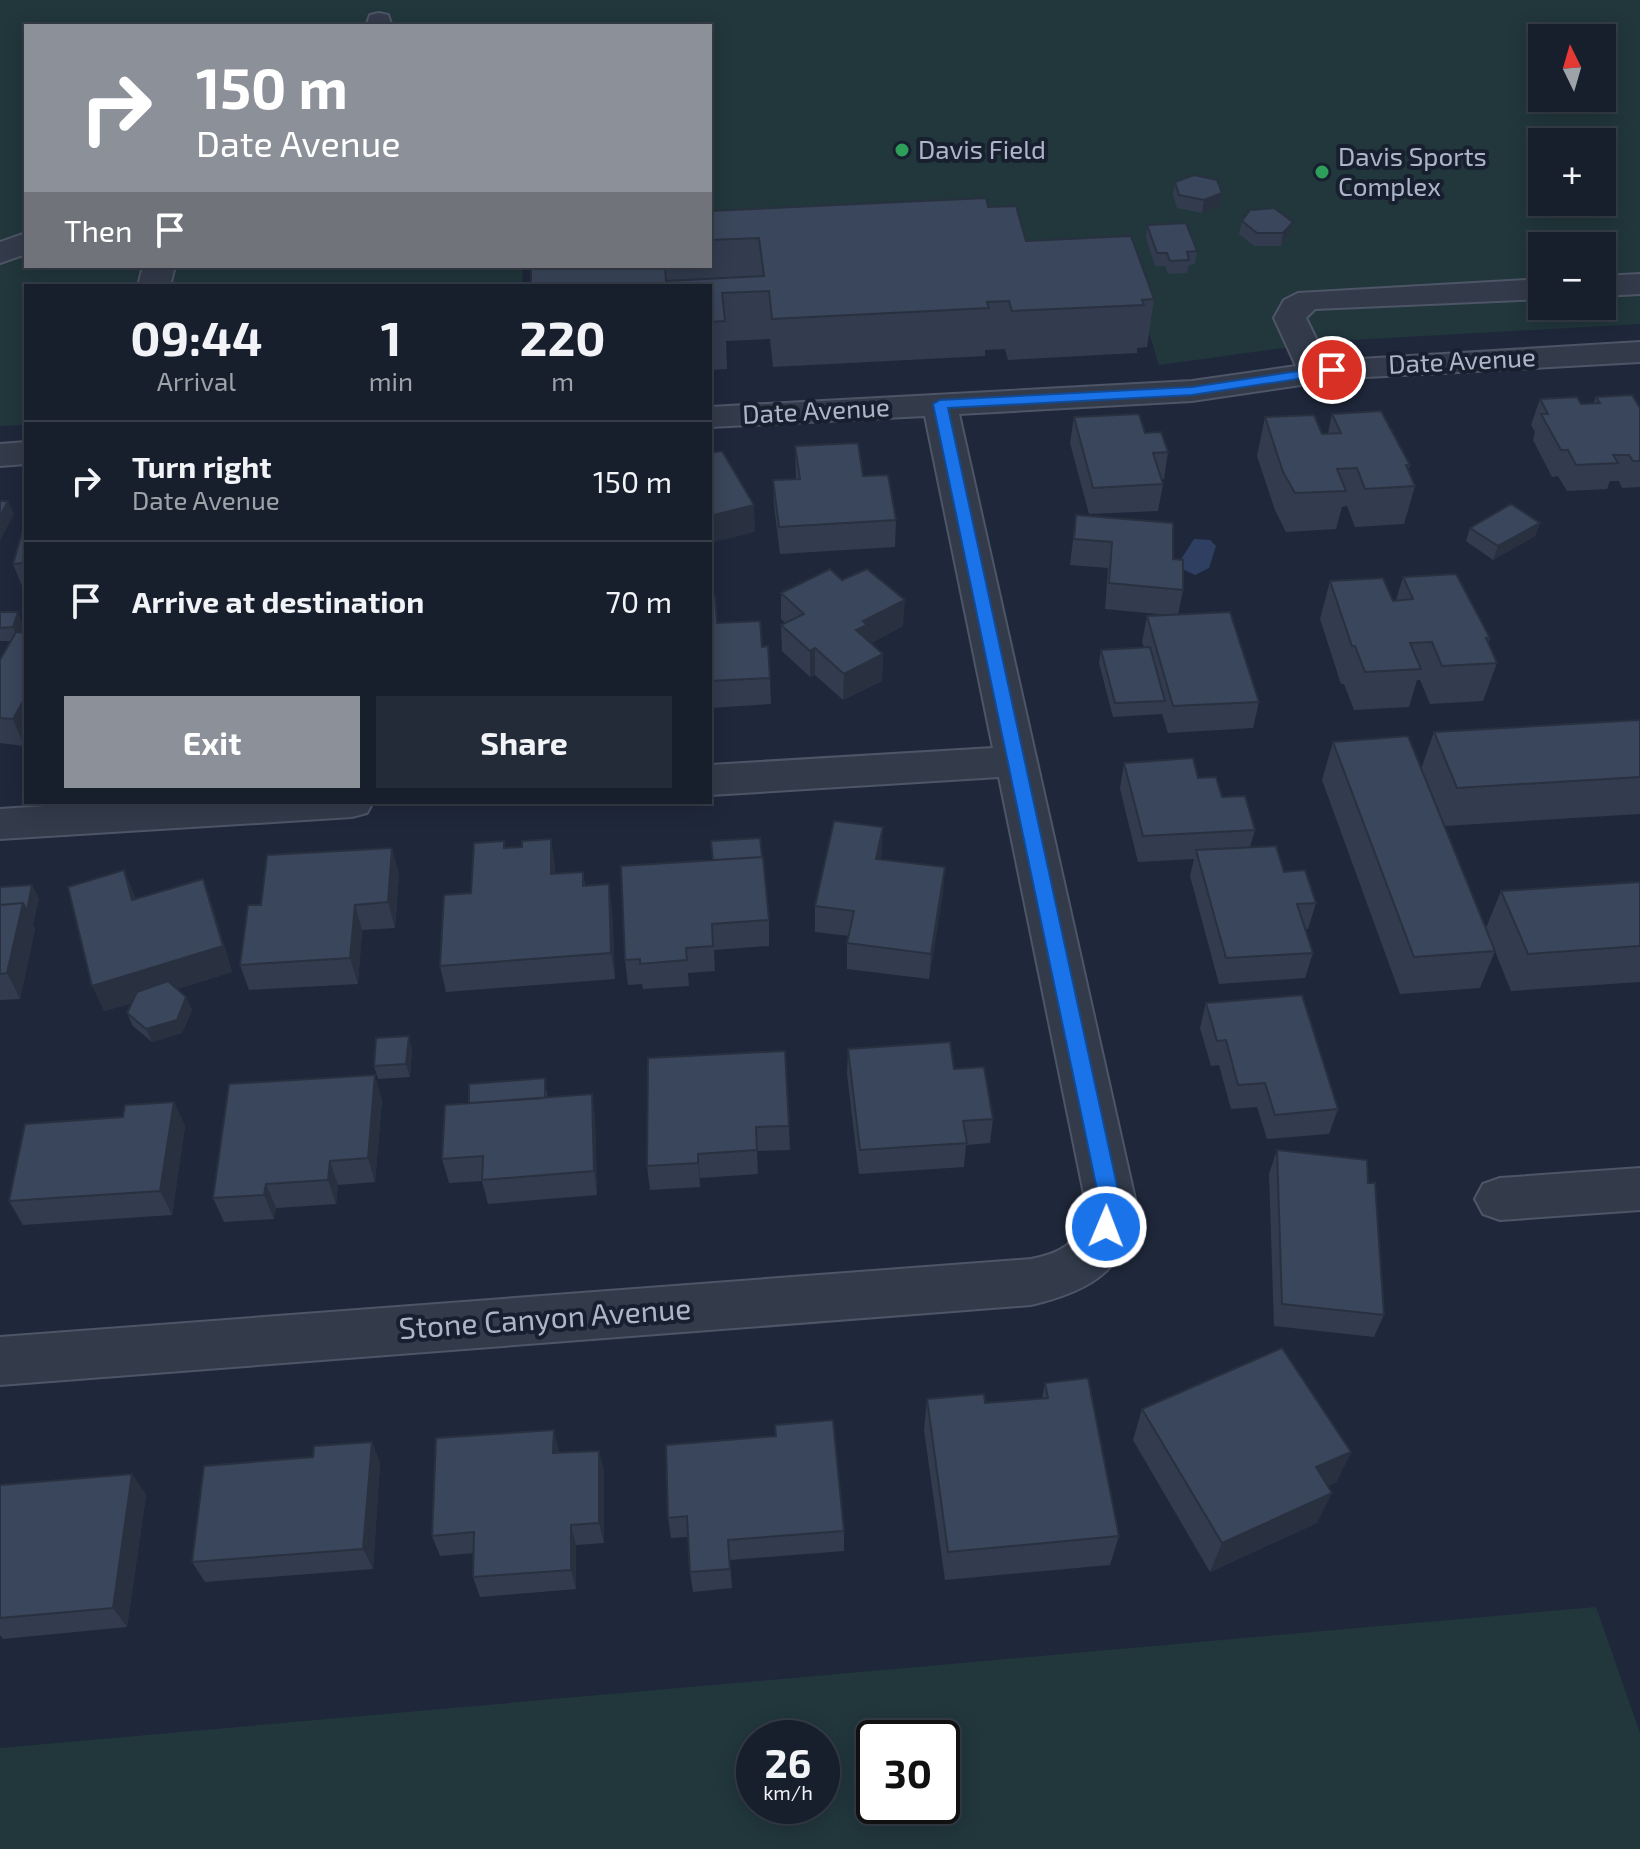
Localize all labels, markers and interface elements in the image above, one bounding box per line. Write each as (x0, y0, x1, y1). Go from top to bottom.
north arrow (1528, 24, 1616, 112)
map controls (1528, 24, 1616, 320)
text: 150 m (196, 53, 348, 120)
icon: right (64, 56, 168, 160)
text: Date Avenue (196, 121, 401, 164)
button: + (1528, 128, 1616, 216)
place label: Davis Field (918, 133, 1046, 164)
place label: Davis Sports Complex (1338, 140, 1487, 201)
marker: Davis Field (893, 141, 911, 159)
marker: Davis Sports Complex (1313, 163, 1331, 181)
icon: arrive (148, 208, 192, 252)
text: Then (64, 212, 132, 248)
button: − (1528, 232, 1616, 320)
text: 09:44 (130, 308, 262, 366)
text: 1 (381, 308, 401, 366)
text: 220 (520, 308, 606, 366)
pin (1298, 336, 1366, 404)
street label: Date Avenue (1387, 340, 1536, 379)
icon: arrive (1310, 348, 1354, 392)
text: Arrival (157, 365, 236, 396)
text: min (369, 365, 413, 396)
text: m (551, 365, 574, 396)
street label: Date Avenue (741, 390, 890, 429)
text: Turn right (132, 448, 272, 484)
icon: right (64, 459, 108, 503)
text: 150 m (593, 463, 672, 499)
text: Date Avenue (132, 484, 280, 515)
icon: arrive (64, 579, 108, 623)
text: Arrive at destination (132, 583, 424, 619)
text: 70 m (606, 583, 672, 619)
button: Exit (64, 696, 360, 788)
button: Share (376, 696, 672, 788)
position arrow (1064, 1185, 1148, 1269)
street label: Stone Canyon Avenue (397, 1289, 692, 1345)
speed limit sign: 30 (856, 1720, 960, 1824)
text: 26 (765, 1738, 811, 1786)
text: km/h (763, 1780, 813, 1804)

